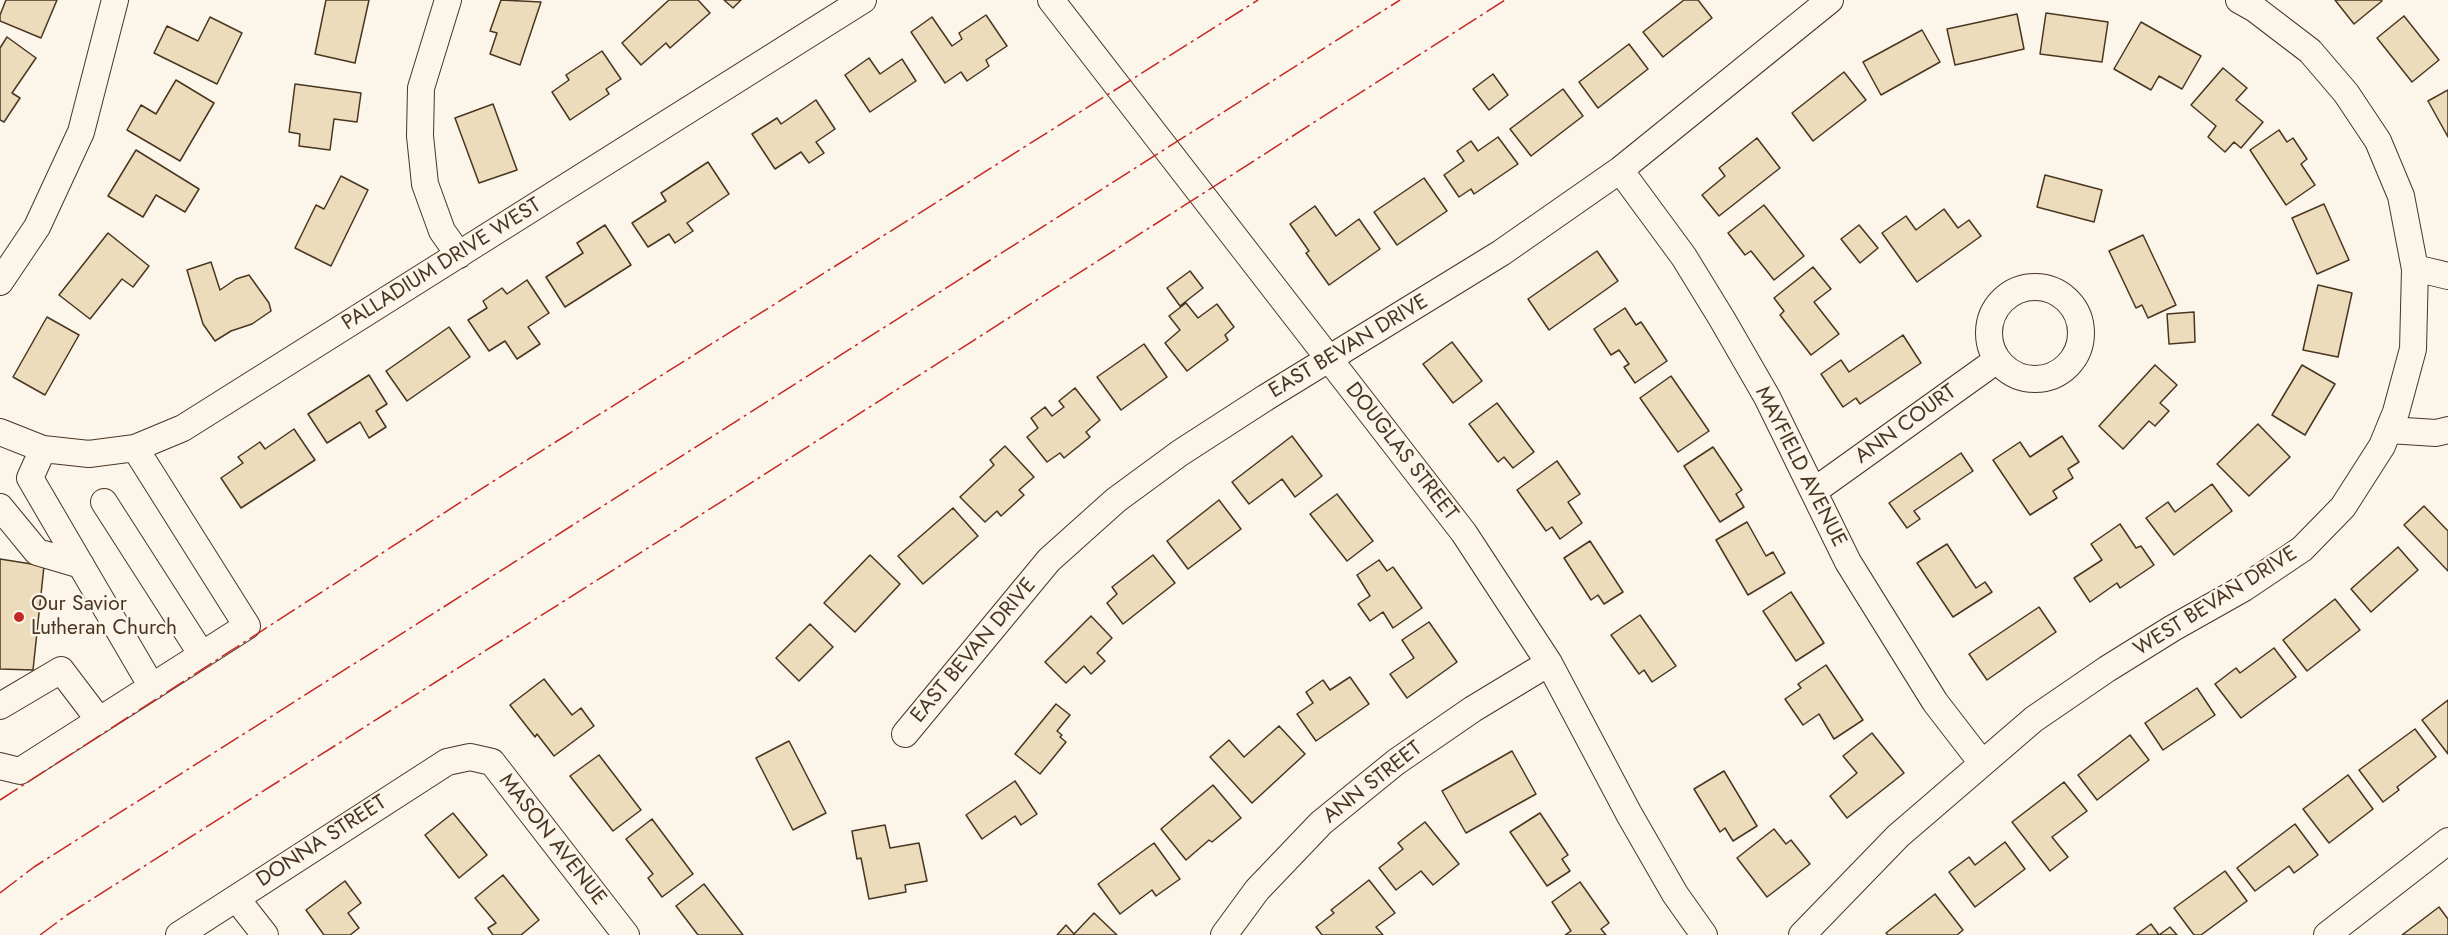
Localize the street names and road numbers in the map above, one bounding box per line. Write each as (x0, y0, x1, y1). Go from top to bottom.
street label: PALLADIUM DRIVE WEST (338, 193, 546, 337)
street label: EAST BEVAN DRIVE (1265, 290, 1433, 404)
street label: DOUGLAS STREET (1339, 378, 1463, 526)
street label: ANN COURT (1851, 380, 1961, 470)
street label: MAYFIELD AVENUE (1749, 383, 1851, 551)
street label: WEST BEVAN DRIVE (2130, 542, 2302, 662)
street label: EAST BEVAN DRIVE (906, 574, 1042, 728)
street label: ANN STREET (1319, 737, 1427, 829)
street label: MASON AVENUE (493, 769, 611, 911)
street label: DONNA STREET (252, 791, 392, 893)

